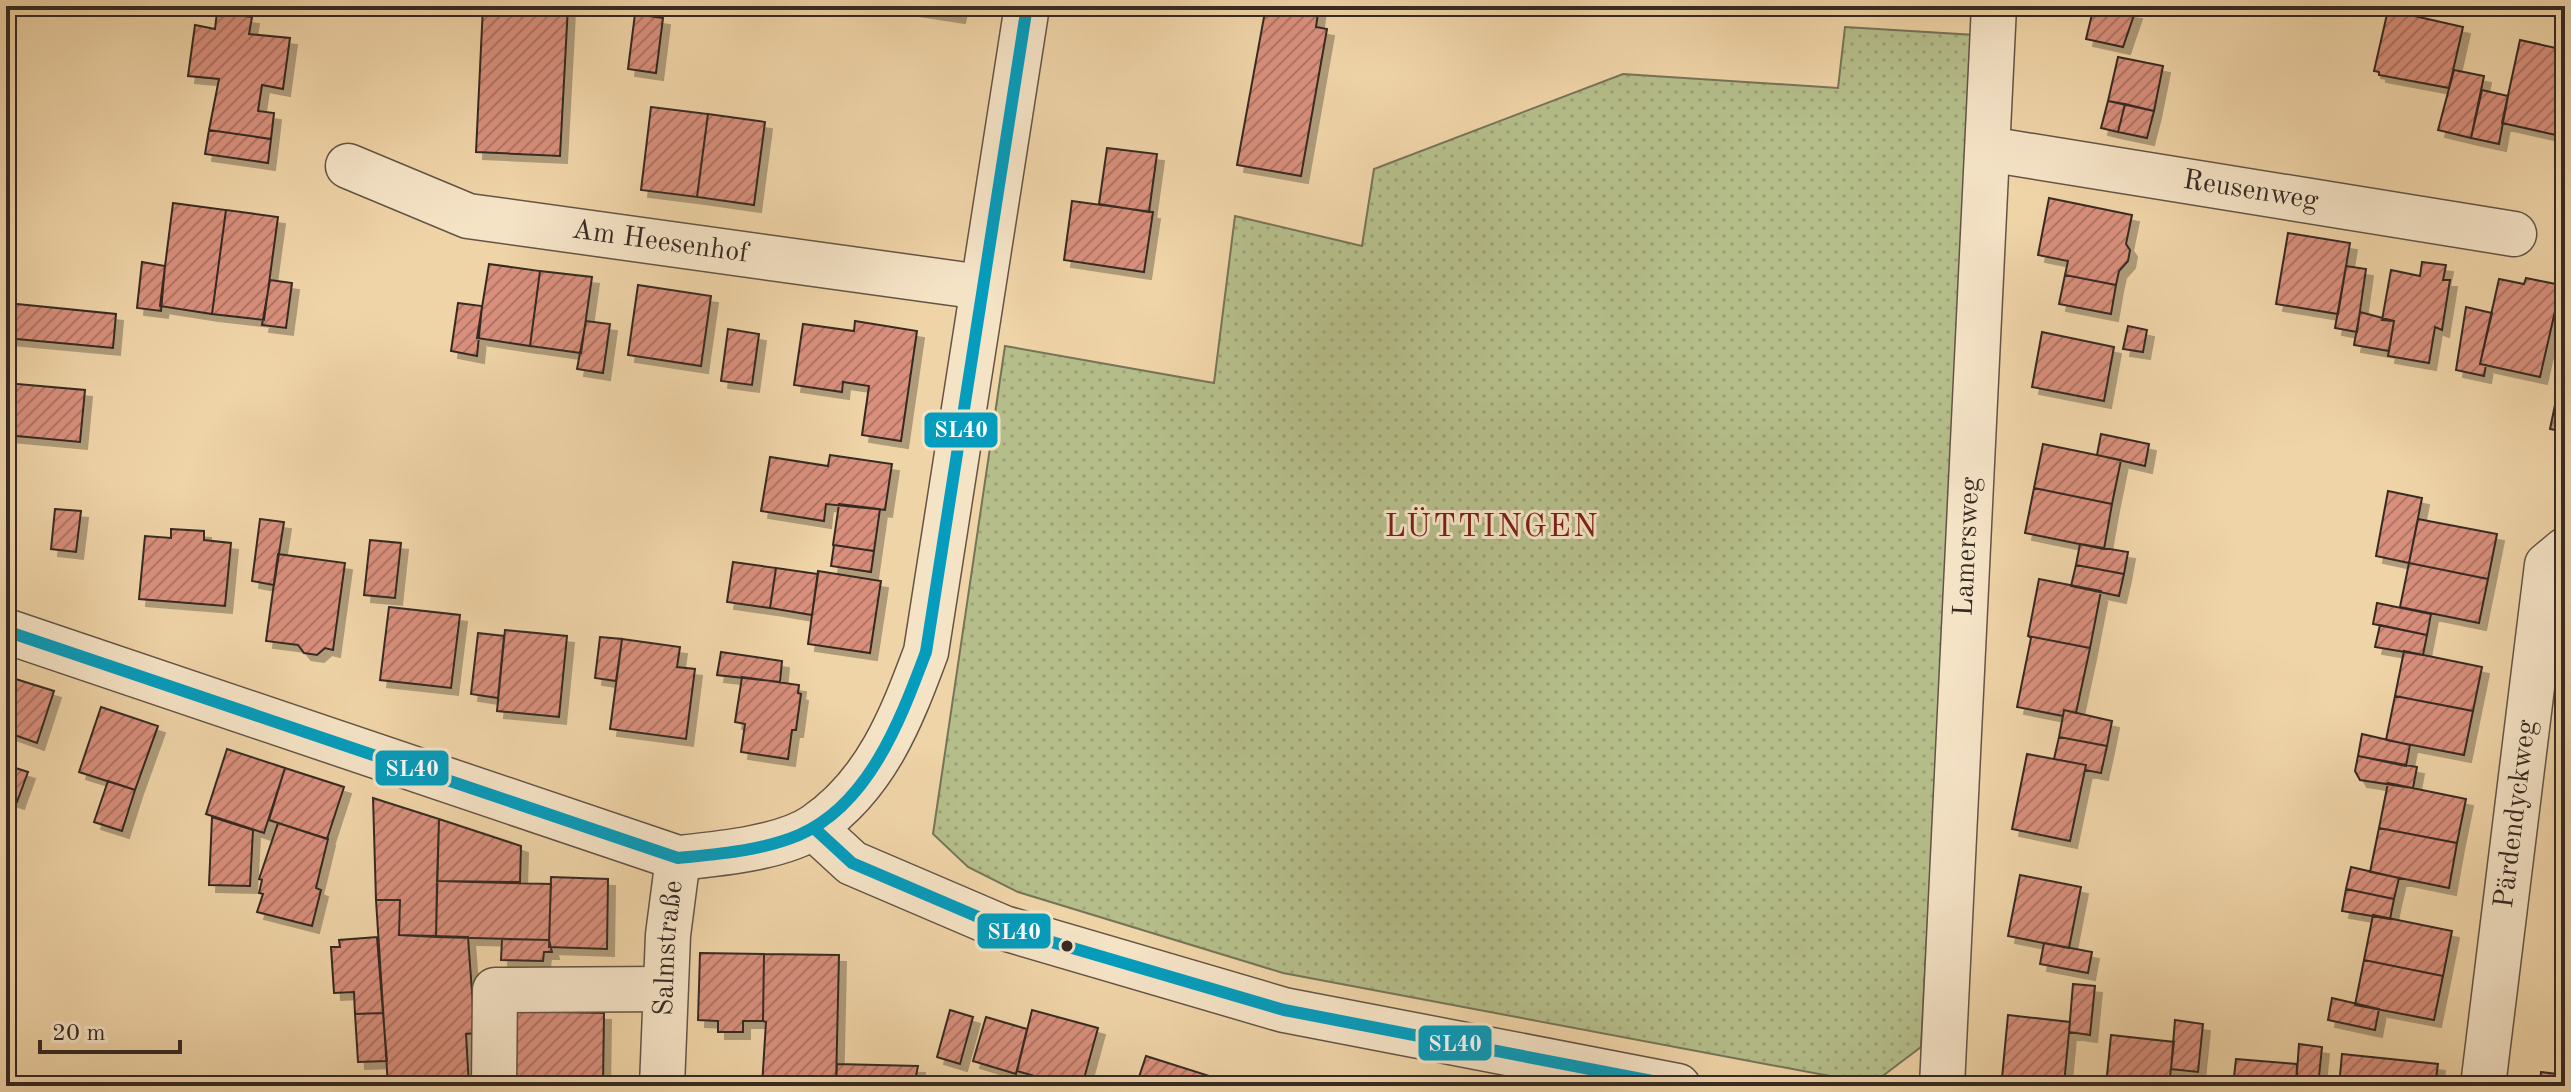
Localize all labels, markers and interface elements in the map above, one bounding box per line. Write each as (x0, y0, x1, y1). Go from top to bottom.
street label: Reusenweg (2181, 167, 2320, 216)
street label: Am Heesenhof (570, 217, 752, 269)
line badge: SL40 (923, 411, 999, 449)
text: SL40 (934, 420, 988, 442)
street label: Lamersweg (1951, 476, 1985, 617)
district label: LÜTTINGEN (1384, 507, 1600, 544)
street label: Pärdendyckweg (2491, 718, 2542, 910)
line badge: SL40 (374, 749, 450, 787)
text: SL40 (385, 759, 439, 781)
street label: Salmstraße (651, 879, 689, 1017)
line badge: SL40 (976, 912, 1052, 950)
text: SL40 (987, 922, 1041, 944)
unlabelled marker (1059, 938, 1075, 954)
scale bar (40, 1004, 180, 1054)
text: 20 m (52, 1022, 106, 1046)
line badge: SL40 (1417, 1024, 1493, 1062)
text: SL40 (1428, 1034, 1482, 1056)

